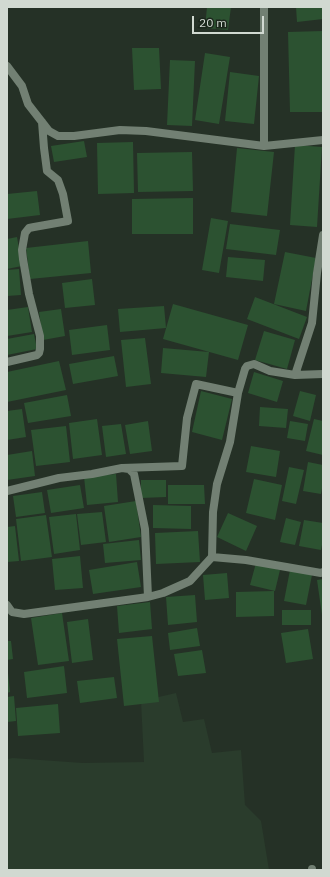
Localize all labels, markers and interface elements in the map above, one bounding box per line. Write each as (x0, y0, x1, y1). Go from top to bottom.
scale bar (194, 8, 266, 34)
text: 20 m (199, 15, 227, 30)

